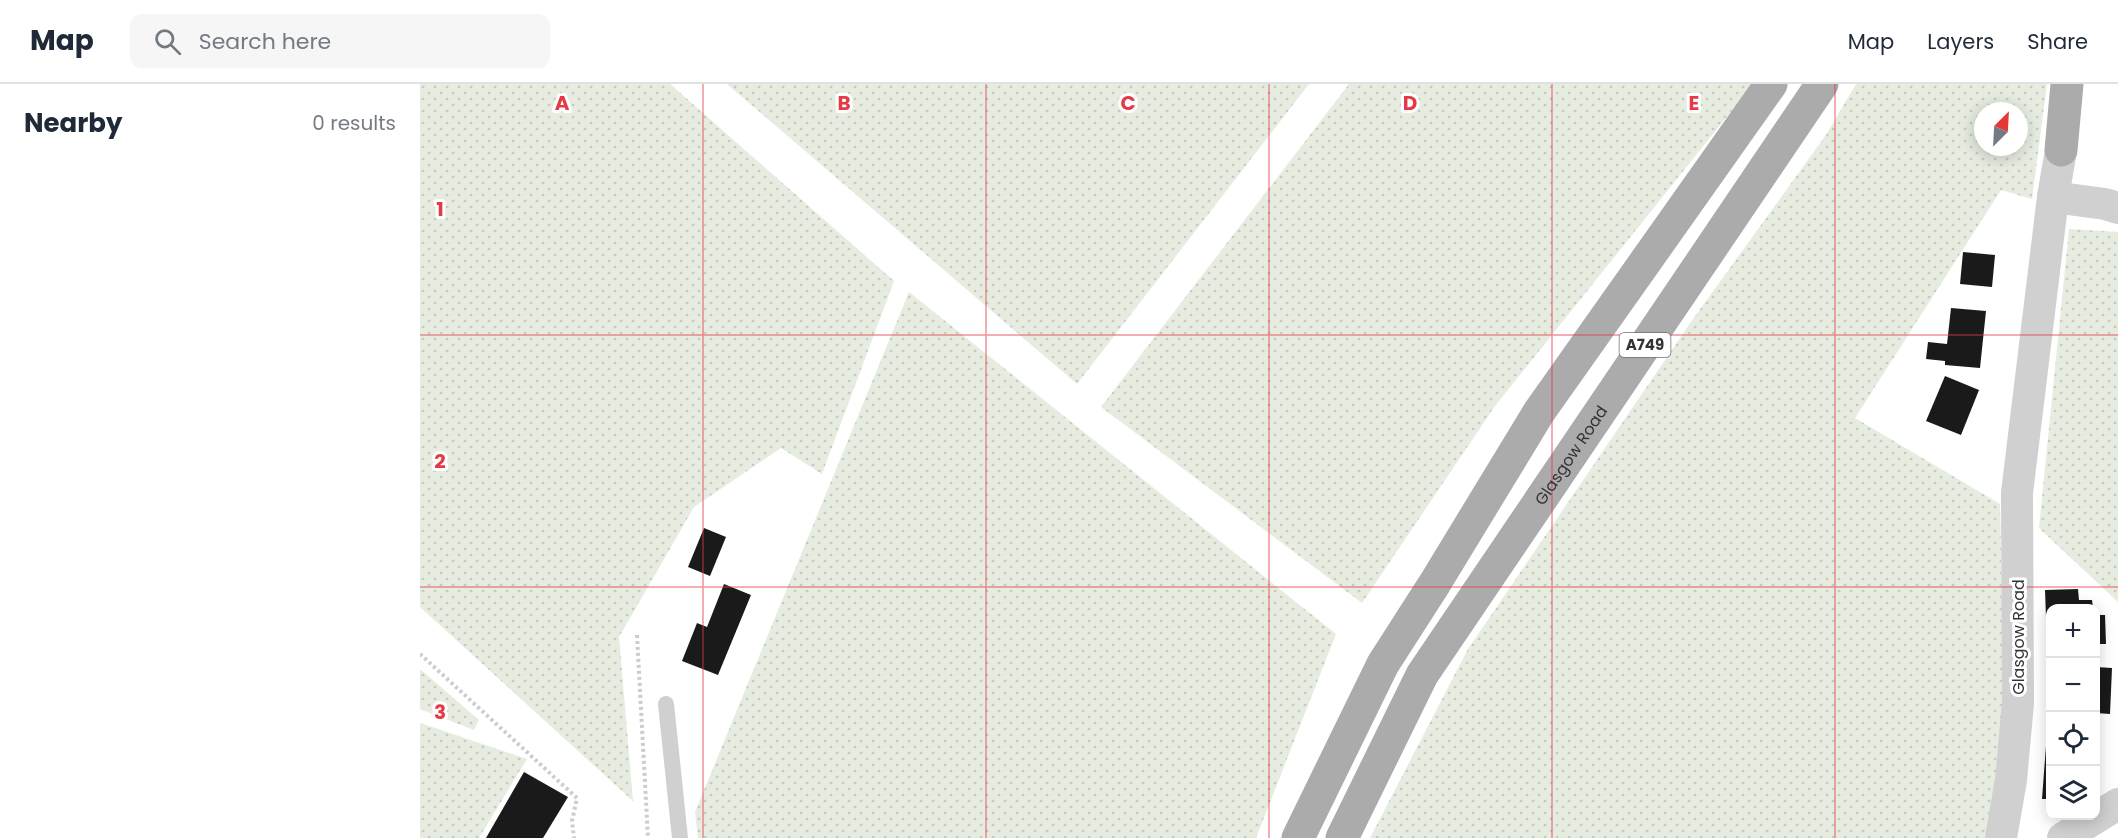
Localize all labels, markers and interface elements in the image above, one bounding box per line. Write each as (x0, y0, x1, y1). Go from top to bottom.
search box (130, 14, 550, 68)
text: Map (30, 21, 94, 60)
icon: search (151, 25, 184, 58)
text: Search here (199, 26, 331, 57)
text: Map (1848, 27, 1894, 56)
text: Layers (1927, 27, 1994, 56)
text: Share (2027, 27, 2088, 56)
text: A (555, 89, 570, 117)
text: B (837, 89, 851, 117)
text: C (1120, 89, 1136, 117)
text: D (1403, 89, 1417, 117)
text: E (1689, 89, 1699, 117)
north arrow (1974, 102, 2028, 156)
text: Nearby (24, 105, 122, 141)
text: 0 results (312, 109, 396, 137)
text: 1 (436, 195, 444, 223)
road number: A749 (1620, 333, 1670, 357)
street label: Glasgow Road (1529, 401, 1613, 510)
text: 2 (434, 447, 446, 475)
street label: Glasgow Road (2007, 579, 2030, 695)
map controls (2046, 604, 2100, 820)
button: + (2046, 604, 2100, 658)
button: − (2046, 658, 2100, 712)
text: 3 (434, 698, 446, 726)
button: locate (2046, 712, 2100, 766)
button: layers (2046, 766, 2100, 820)

